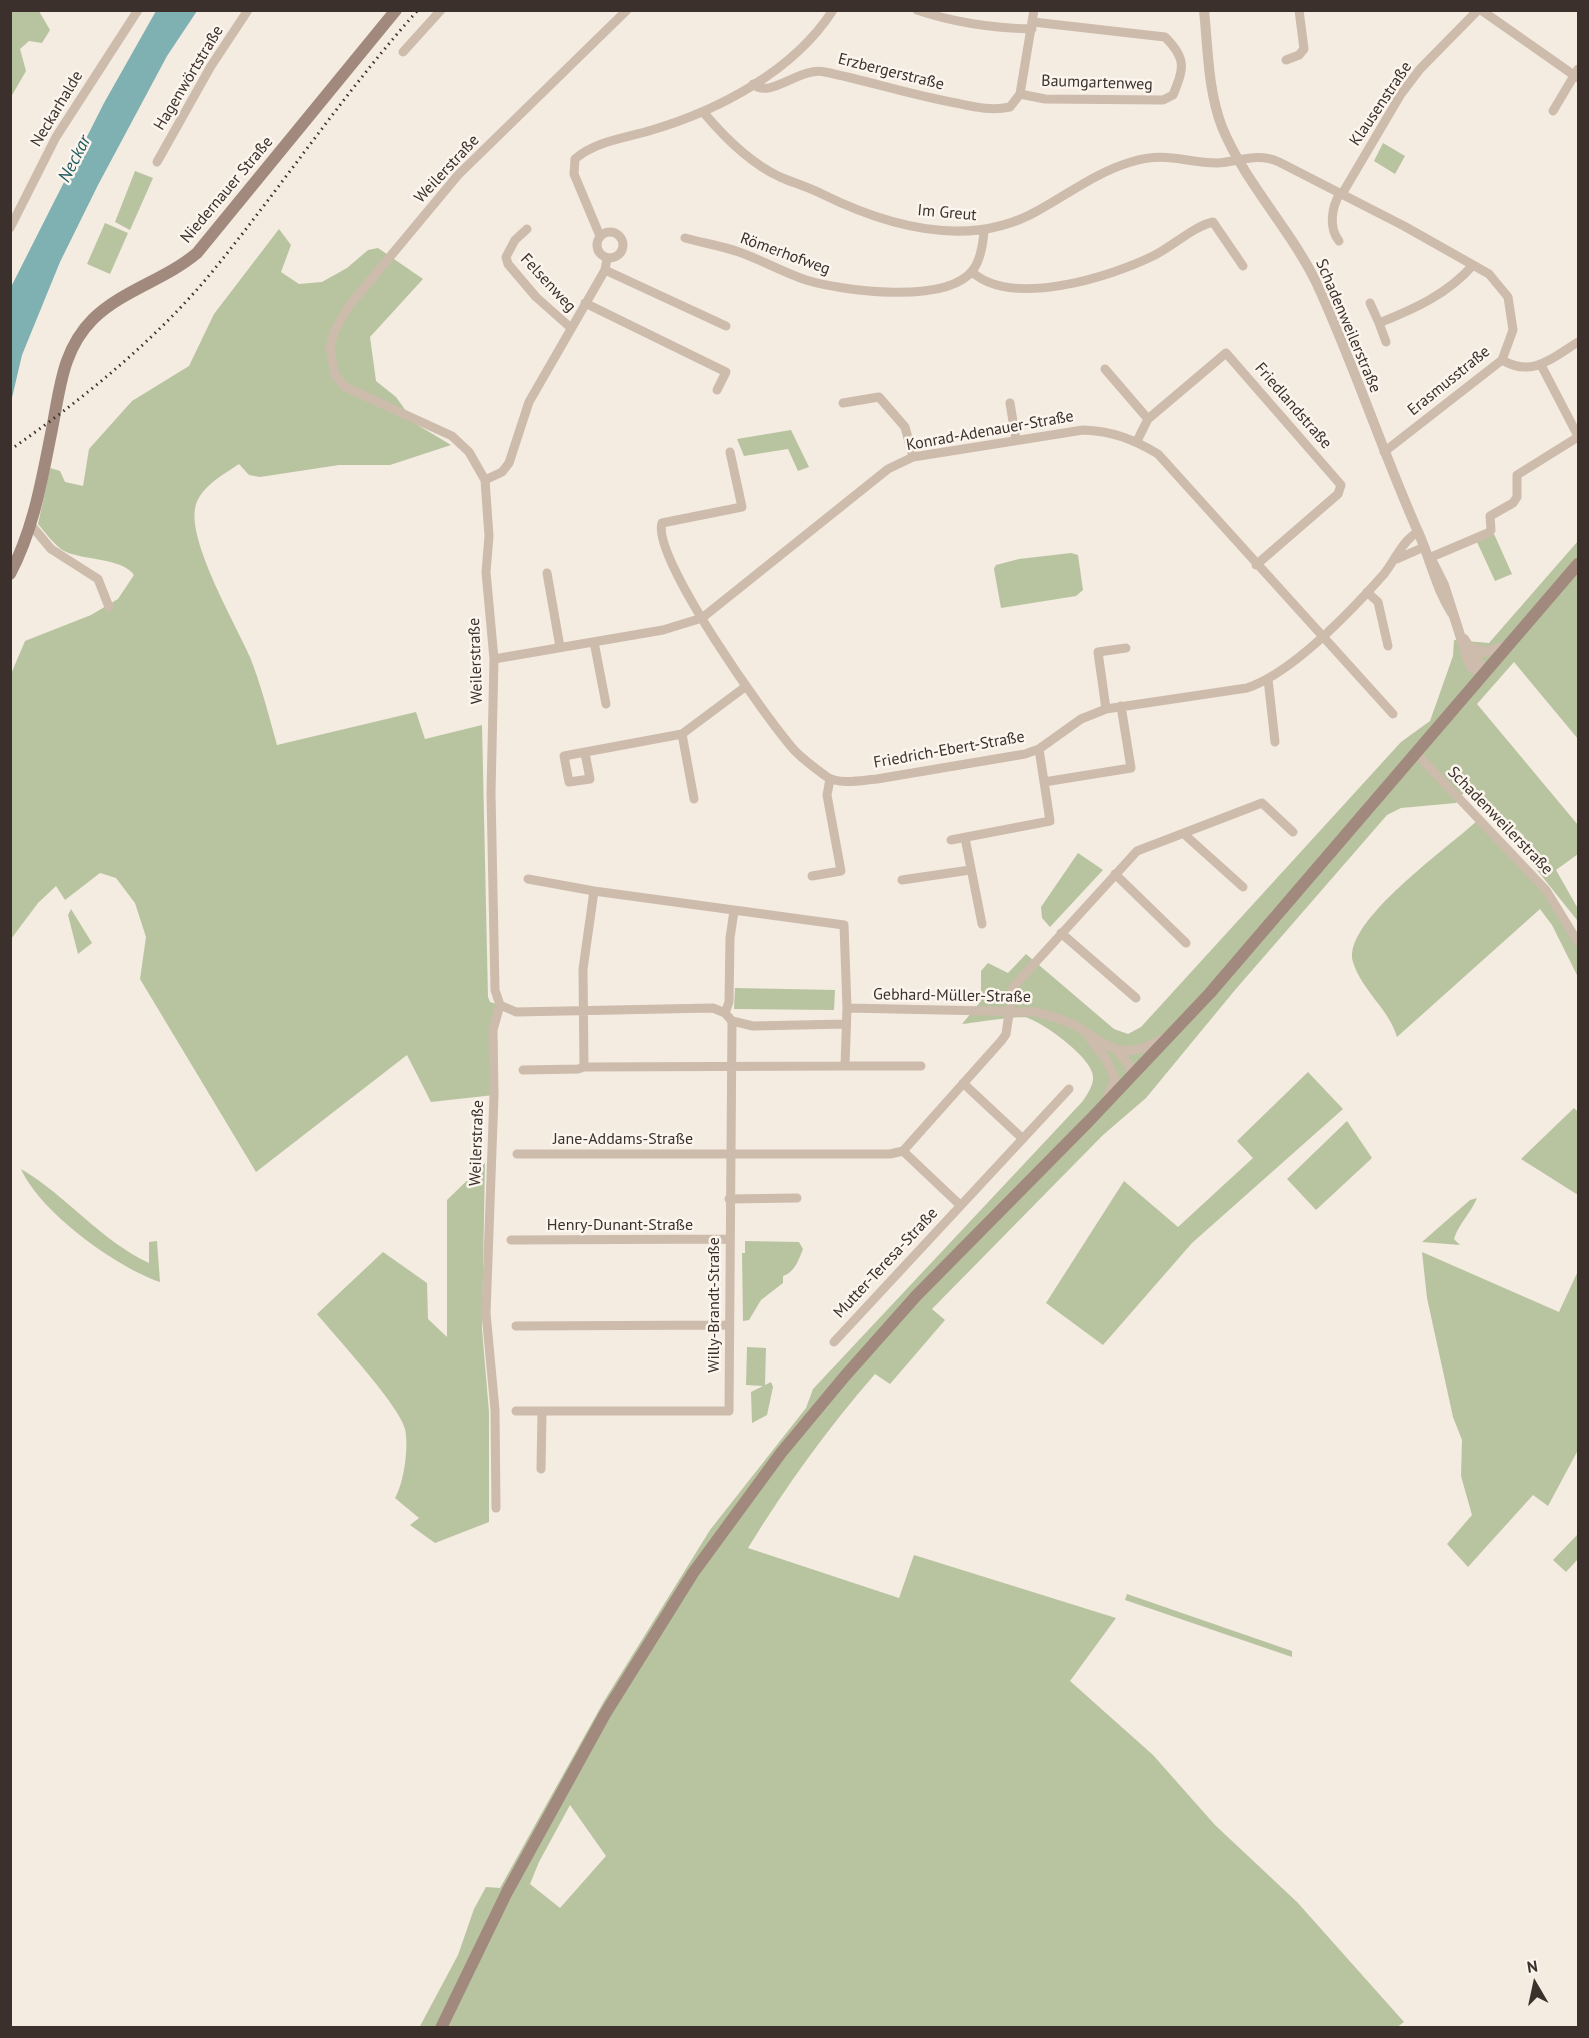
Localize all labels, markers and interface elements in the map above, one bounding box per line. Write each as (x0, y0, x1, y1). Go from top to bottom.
street label: Hagenwörtstraße (150, 22, 228, 134)
street label: Erzbergerstraße (836, 50, 946, 94)
street label: Klausenstraße (1346, 58, 1416, 150)
street label: Neckarhalde (27, 68, 87, 150)
street label: Baumgartenweg (1041, 71, 1153, 95)
street label: Weilerstraße (411, 131, 483, 207)
water label: Neckar (54, 132, 96, 186)
street label: Niedernauer Straße (177, 133, 277, 247)
street label: Im Greut (917, 201, 977, 225)
street label: Römerhofweg (737, 229, 833, 279)
street label: Felsenweg (516, 250, 580, 316)
street label: Schadenweilerstraße (1311, 256, 1385, 396)
street label: Erasmusstraße (1404, 342, 1494, 420)
street label: Friedlandstraße (1250, 359, 1336, 453)
street label: Konrad-Adenauer-Straße (905, 407, 1075, 455)
street label: Weilerstraße (465, 618, 487, 704)
street label: Friedrich-Ebert-Straße (872, 727, 1026, 773)
street label: Schadenweilerstraße (1443, 763, 1557, 879)
street label: Gebhard-Müller-Straße (873, 985, 1031, 1007)
street label: Weilerstraße (466, 1100, 488, 1186)
street label: Jane-Addams-Straße (553, 1129, 693, 1149)
street label: Mutter-Teresa-Straße (830, 1204, 942, 1322)
street label: Henry-Dunant-Straße (547, 1215, 693, 1235)
street label: Willy-Brandt-Straße (704, 1237, 724, 1373)
north arrow (1505, 1954, 1565, 2014)
text: N (1525, 1956, 1539, 1977)

